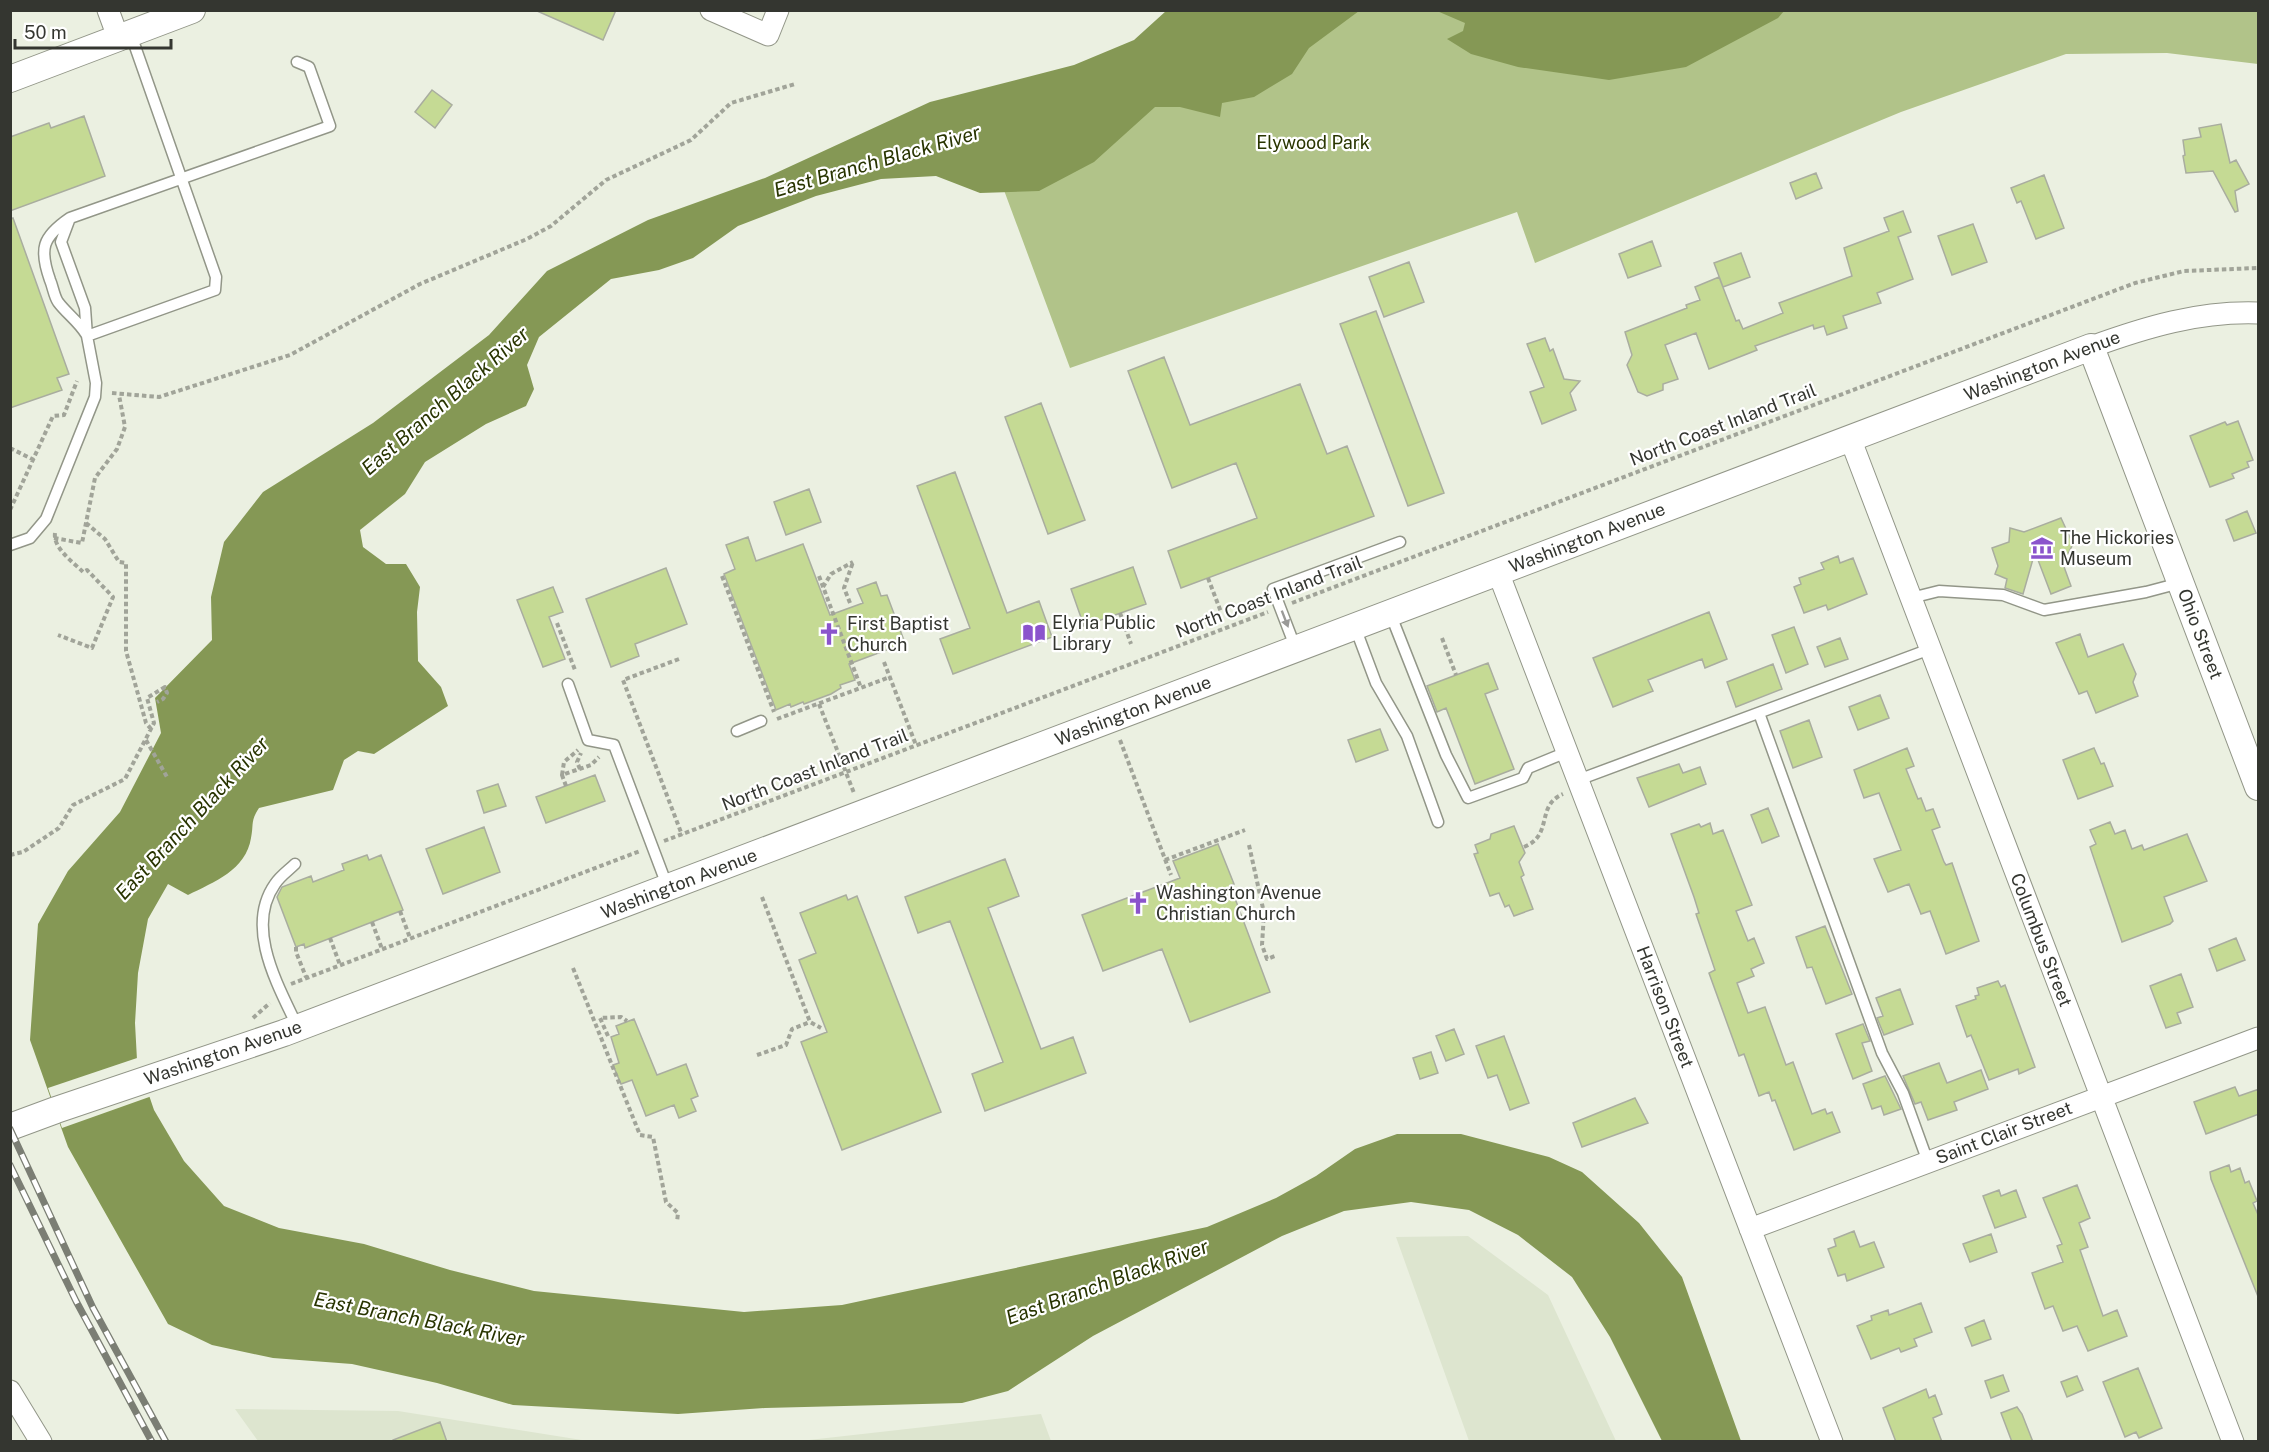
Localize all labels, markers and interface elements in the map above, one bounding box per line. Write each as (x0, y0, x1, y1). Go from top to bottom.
scale bar (15, 12, 171, 50)
text: 50 m (24, 22, 67, 43)
water label: East Branch Black River (771, 120, 983, 202)
park label: Elywood Park (1256, 132, 1370, 153)
water label: East Branch Black River (356, 322, 534, 480)
street label: Washington Avenue (1961, 326, 2123, 405)
street label: North Coast Inland Trail (1627, 379, 1819, 470)
street label: Washington Avenue (1506, 498, 1668, 577)
place label: The Hickories Museum (2060, 527, 2174, 569)
museum icon: The Hickories Museum (2029, 535, 2055, 561)
street label: North Coast Inland Trail (1173, 551, 1365, 642)
street label: Ohio Street (2174, 586, 2227, 682)
one-way arrow (1280, 610, 1290, 628)
place label: Elyria Public Library (1052, 612, 1156, 654)
place label: First Baptist Church (847, 613, 949, 655)
library icon: Elyria Public Library (1021, 620, 1047, 646)
church icon: First Baptist Church (816, 621, 842, 647)
street label: Washington Avenue (1052, 671, 1214, 750)
street label: North Coast Inland Trail (719, 724, 911, 815)
water label: East Branch Black River (110, 731, 274, 904)
street label: Washington Avenue (598, 844, 760, 923)
street label: Columbus Street (2006, 870, 2077, 1009)
place label: Washington Avenue Christian Church (1156, 882, 1321, 924)
church icon: Washington Avenue Christian Church (1125, 890, 1151, 916)
street label: Harrison Street (1633, 943, 1698, 1071)
street label: Washington Avenue (141, 1016, 304, 1089)
street label: Saint Clair Street (1933, 1097, 2075, 1168)
water label: East Branch Black River (1003, 1234, 1212, 1330)
water label: East Branch Black River (312, 1287, 527, 1351)

